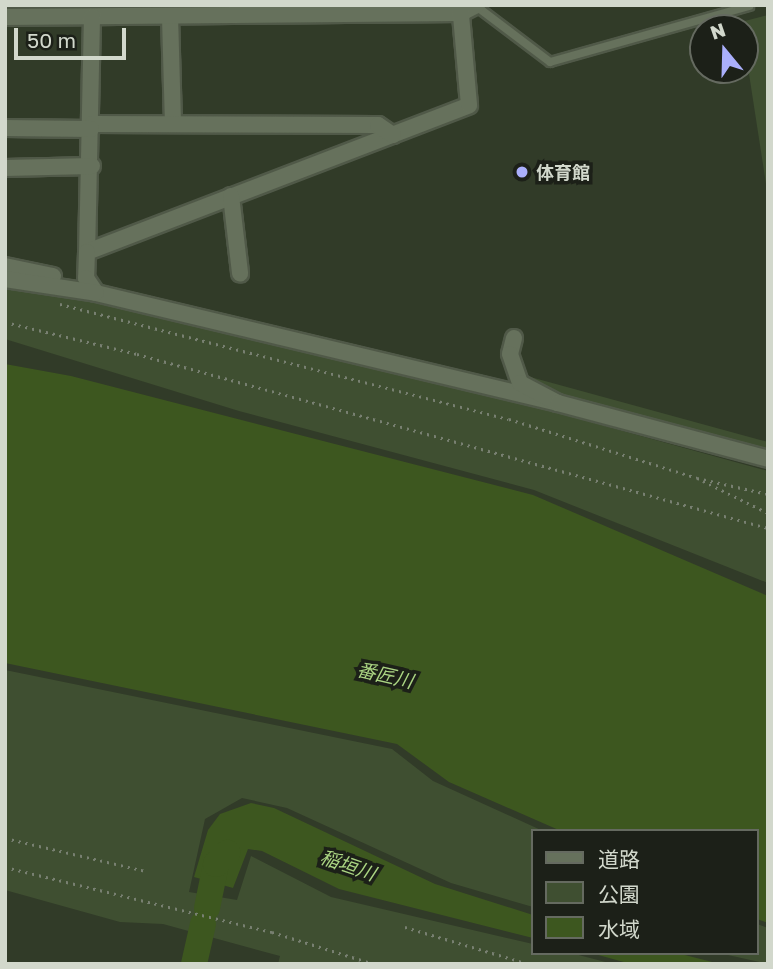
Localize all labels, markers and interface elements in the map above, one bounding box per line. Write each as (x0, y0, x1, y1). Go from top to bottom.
scale bar (18, 14, 130, 58)
north arrow (689, 14, 759, 84)
text: N (707, 17, 728, 44)
text: 50 m (27, 27, 76, 53)
place label: 体育館 (536, 161, 590, 183)
marker: 体育館 (514, 164, 530, 180)
water label: 番匠川 (355, 657, 415, 693)
legend (532, 829, 759, 955)
water label: 稲垣川 (317, 845, 379, 885)
text: 道路 (598, 846, 640, 872)
text: 公園 (598, 881, 640, 907)
text: 水域 (598, 916, 640, 942)

